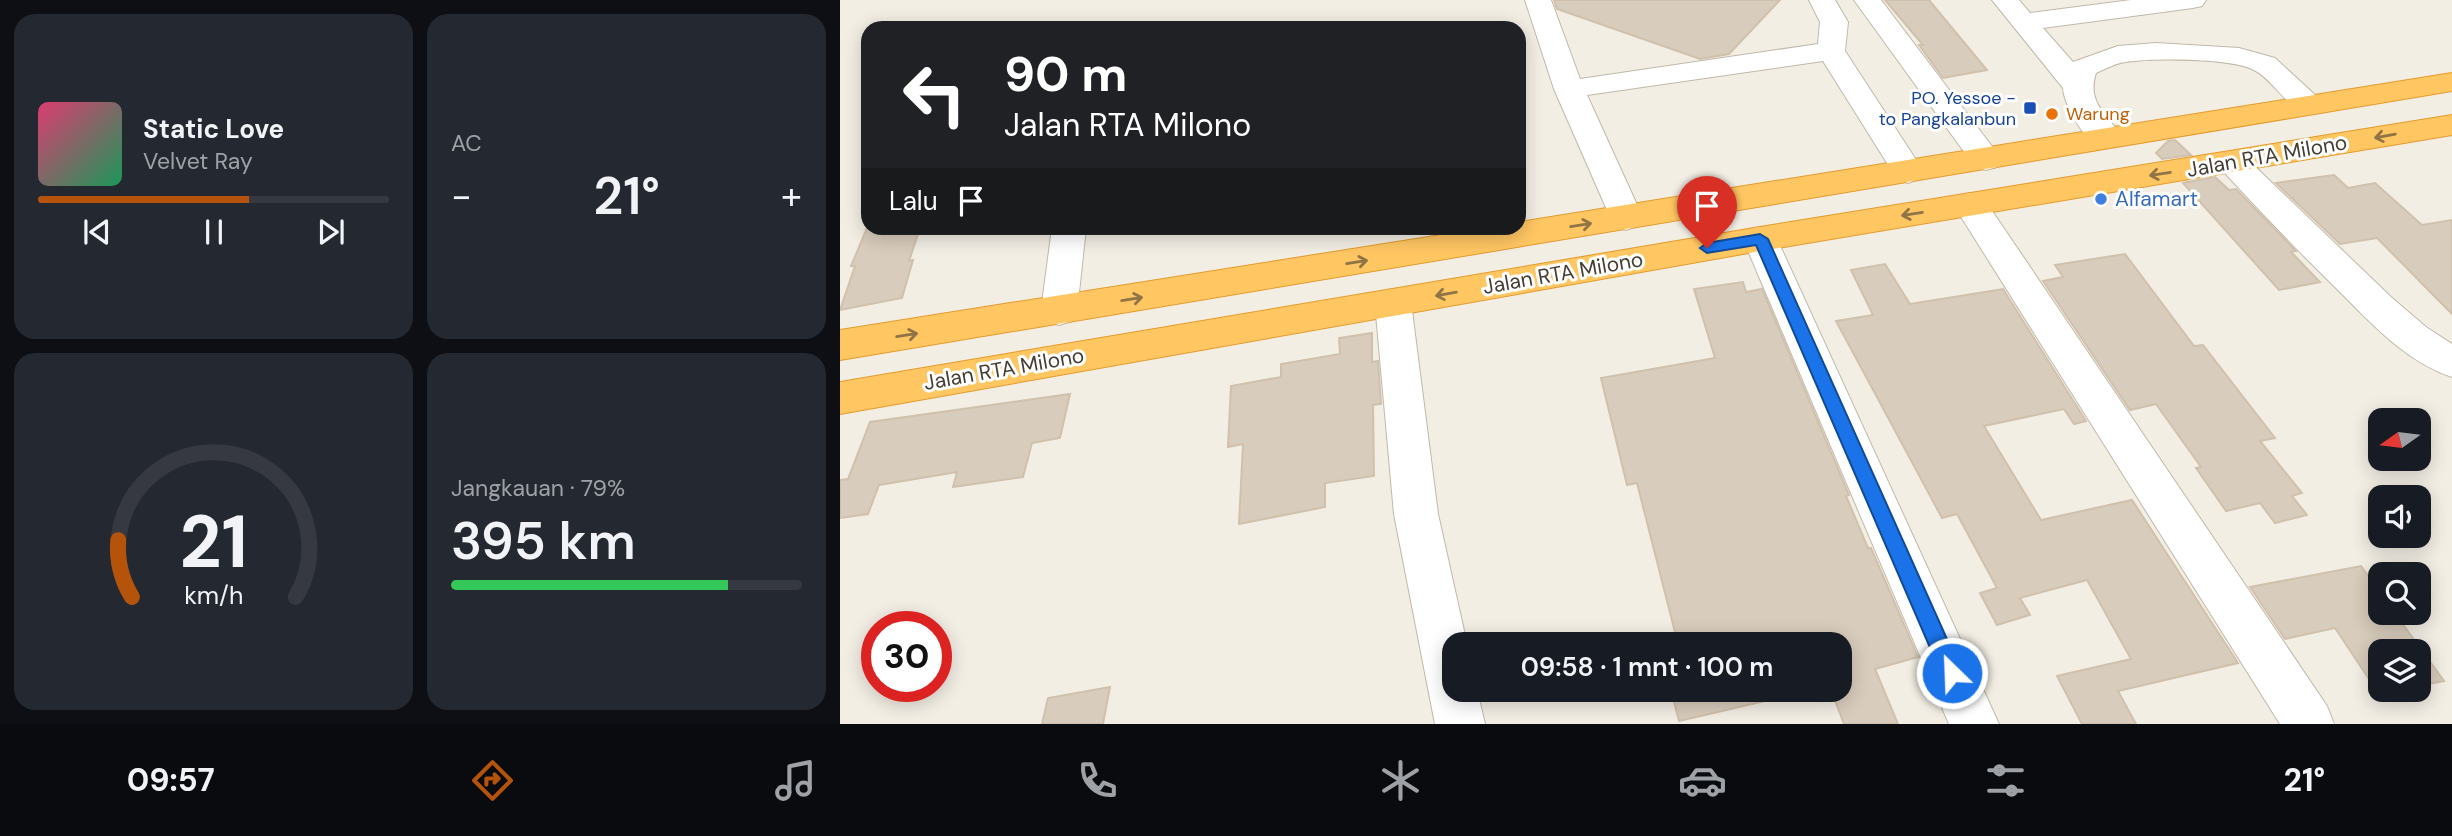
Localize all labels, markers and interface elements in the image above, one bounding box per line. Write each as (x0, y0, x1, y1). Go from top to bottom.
text: 90 m (1004, 42, 1127, 106)
icon: left (889, 49, 980, 140)
place label: PO. Yessoe - to Pangkalanbun (1879, 86, 2016, 131)
marker: PO. Yessoe - to Pangkalanbun (2022, 100, 2038, 116)
place label: Warung (2066, 102, 2130, 126)
text: Jalan RTA Milono (1004, 104, 1251, 146)
marker: Warung (2044, 106, 2060, 122)
text: Static Love (143, 112, 284, 146)
text: AC (451, 128, 482, 158)
street label: Jalan RTA Milono (2185, 128, 2349, 184)
one-way arrow (2374, 130, 2397, 144)
text: Velvet Ray (143, 146, 253, 176)
text: 21° (593, 162, 660, 230)
one-way arrow (2150, 168, 2172, 181)
text: − (451, 171, 472, 221)
text: + (781, 171, 802, 221)
pin (1677, 176, 1737, 248)
icon: arrive (952, 182, 990, 220)
text: Lalu (889, 184, 938, 218)
place label: Alfamart (2115, 185, 2198, 213)
icon: arrive (1688, 187, 1726, 225)
marker: Alfamart (2093, 191, 2109, 207)
one-way arrow (1901, 208, 1923, 221)
icon: previous (78, 213, 116, 251)
icon: pause (195, 213, 233, 251)
icon: next (312, 213, 350, 251)
one-way arrow (1569, 218, 1592, 231)
street label: Jalan RTA Milono (1481, 245, 1645, 301)
one-way arrow (1345, 255, 1367, 268)
one-way arrow (1435, 287, 1458, 301)
one-way arrow (1120, 292, 1143, 305)
one-way arrow (896, 328, 918, 341)
street label: Jalan RTA Milono (922, 341, 1086, 397)
north arrow (2368, 408, 2431, 471)
map controls (2368, 408, 2431, 702)
text: Jangkauan · 79% (451, 473, 625, 503)
button: sound (2368, 485, 2431, 548)
text: 21 (179, 496, 248, 591)
text: 395 km (451, 507, 636, 575)
button: search (2368, 562, 2431, 625)
text: km/h (184, 579, 243, 612)
speed limit sign: 30 (861, 611, 952, 702)
position arrow (1915, 636, 1989, 710)
button: layers (2368, 639, 2431, 702)
text: 09:58 · 1 mnt · 100 m (1521, 650, 1773, 684)
icon: directions (468, 756, 517, 805)
icon: music (771, 756, 820, 805)
icon: phone (1073, 756, 1122, 805)
icon: climate (1376, 756, 1425, 805)
icon: car (1678, 756, 1727, 805)
icon: filters (1981, 756, 2030, 805)
text: 09:57 (127, 759, 215, 801)
text: 21° (2283, 759, 2325, 801)

